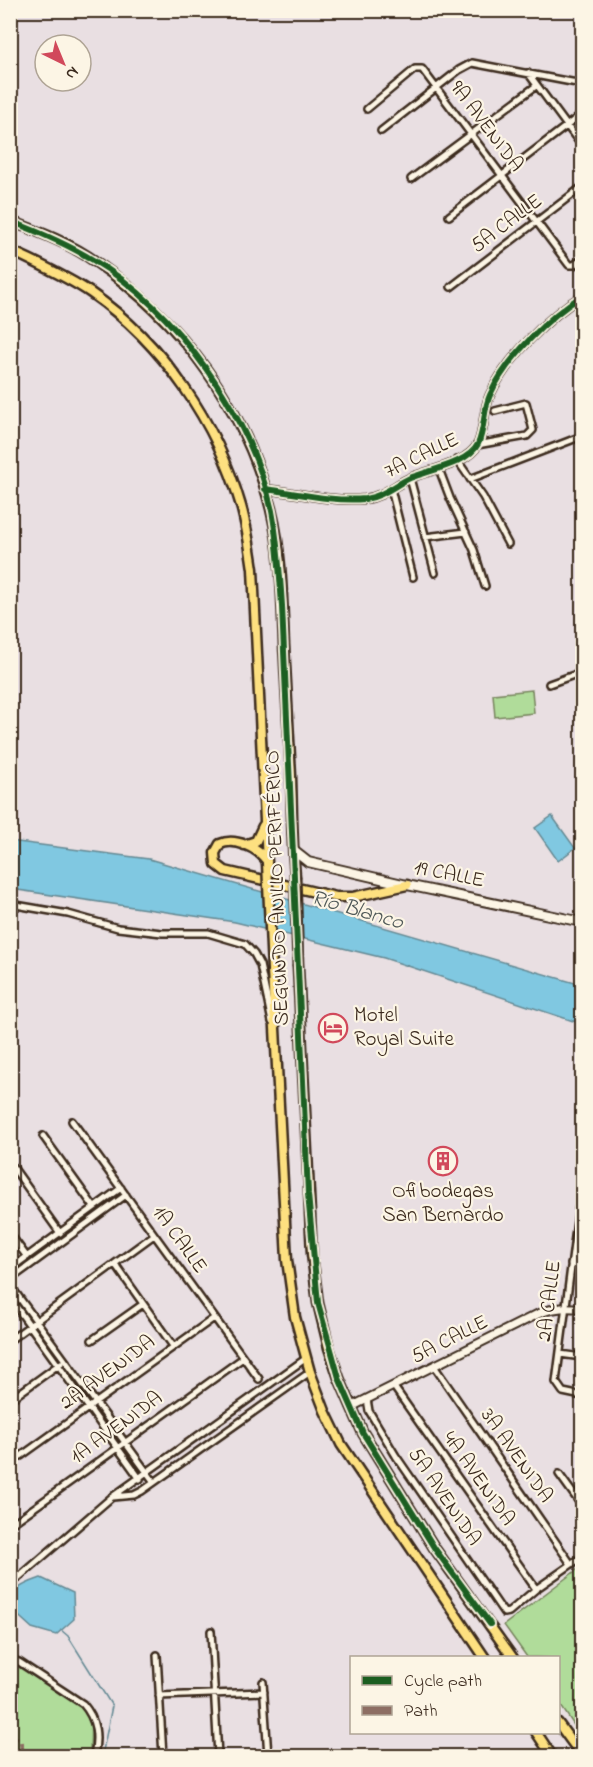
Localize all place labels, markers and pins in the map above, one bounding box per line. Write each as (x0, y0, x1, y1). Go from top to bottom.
place label: Motel Royal Suite (354, 1001, 455, 1057)
hotel icon: Motel Royal Suite (317, 1012, 349, 1044)
building icon: Ofibodegas San Bernardo (427, 1145, 459, 1177)
place label: Ofibodegas San Bernardo (382, 1177, 504, 1231)

